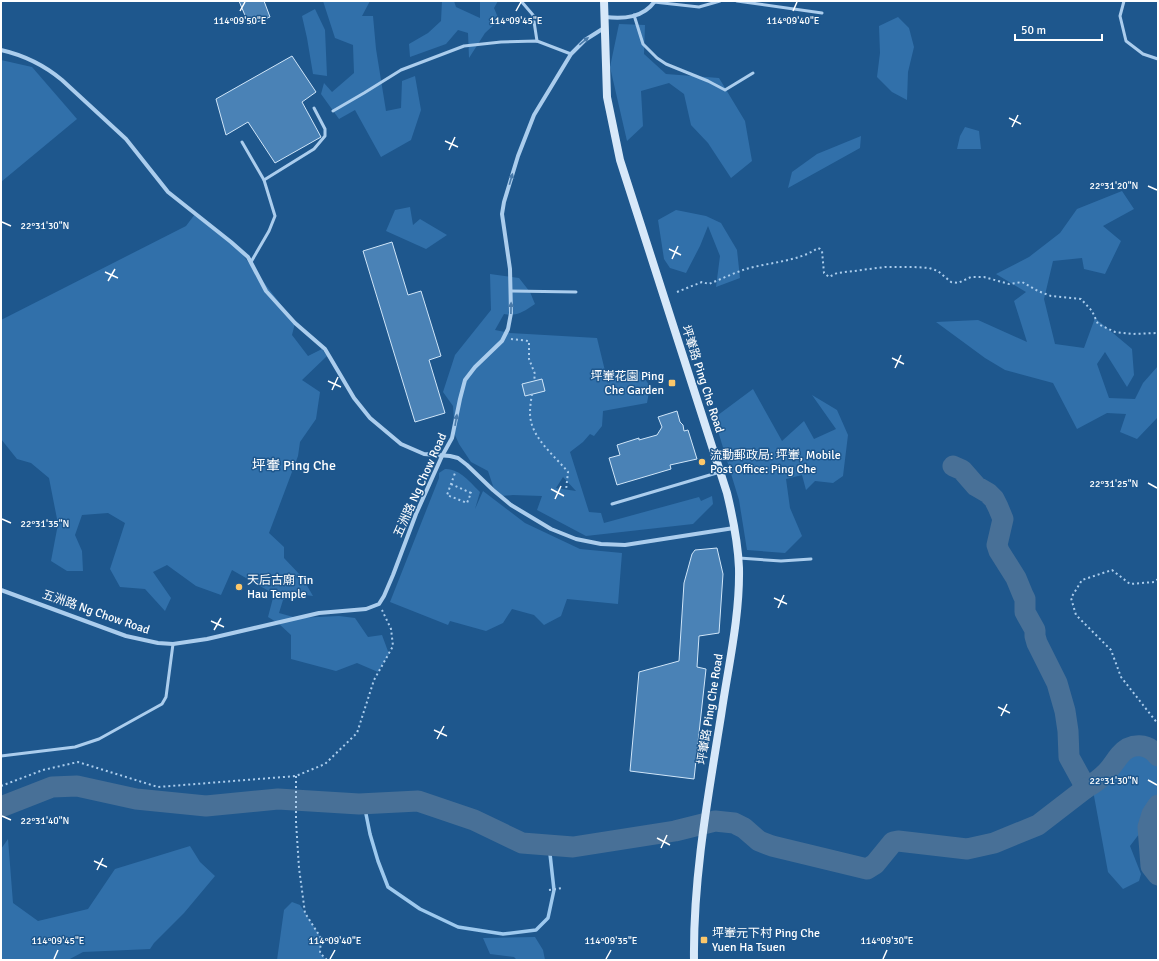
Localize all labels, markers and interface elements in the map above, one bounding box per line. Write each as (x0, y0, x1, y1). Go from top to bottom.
text: 114°09'50"E (213, 15, 267, 27)
text: 114°09'45"E (489, 15, 543, 27)
text: 114°09'40"E (766, 15, 820, 27)
scale bar (1015, 16, 1102, 42)
text: 50 m (1021, 23, 1046, 38)
one-way arrow (578, 37, 589, 46)
one-way arrow (508, 173, 514, 185)
text: 22°31'20"N (1090, 180, 1138, 192)
text: 22°31'30"N (21, 220, 69, 232)
one-way arrow (507, 302, 514, 314)
street label: 坪輋路 Ping Che Road (678, 323, 727, 435)
place label: 坪輋花園 Ping Che Garden (590, 369, 664, 398)
marker: 坪輋花園 Ping Che Garden (667, 378, 677, 388)
one-way arrow (453, 414, 459, 426)
street label: 五洲路 Ng Chow Road (391, 431, 450, 540)
place label: 流動郵政局: 坪輋, Mobile Post Office: Ping Che (710, 448, 841, 477)
district label: 坪輋 Ping Che (252, 457, 336, 474)
marker: 流動郵政局: 坪輋, Mobile Post Office: Ping Che (697, 457, 707, 467)
text: 22°31'25"N (1090, 478, 1138, 490)
text: 22°31'35"N (21, 518, 69, 530)
place label: 天后古廟 Tin Hau Temple (247, 573, 313, 602)
marker: 天后古廟 Tin Hau Temple (234, 582, 244, 592)
street label: 五洲路 Ng Chow Road (40, 587, 152, 638)
street label: 坪輋路 Ping Che Road (694, 652, 727, 766)
text: 22°31'30"N (1090, 775, 1138, 787)
text: 22°31'40"N (21, 815, 69, 827)
place label: 坪輋元下村 Ping Che Yuen Ha Tsuen (712, 926, 820, 955)
text: 114°09'45"E (31, 935, 85, 947)
text: 114°09'40"E (308, 935, 362, 947)
text: 114°09'35"E (584, 935, 638, 947)
marker: 坪輋元下村 Ping Che Yuen Ha Tsuen (699, 935, 709, 945)
text: 114°09'30"E (860, 935, 914, 947)

